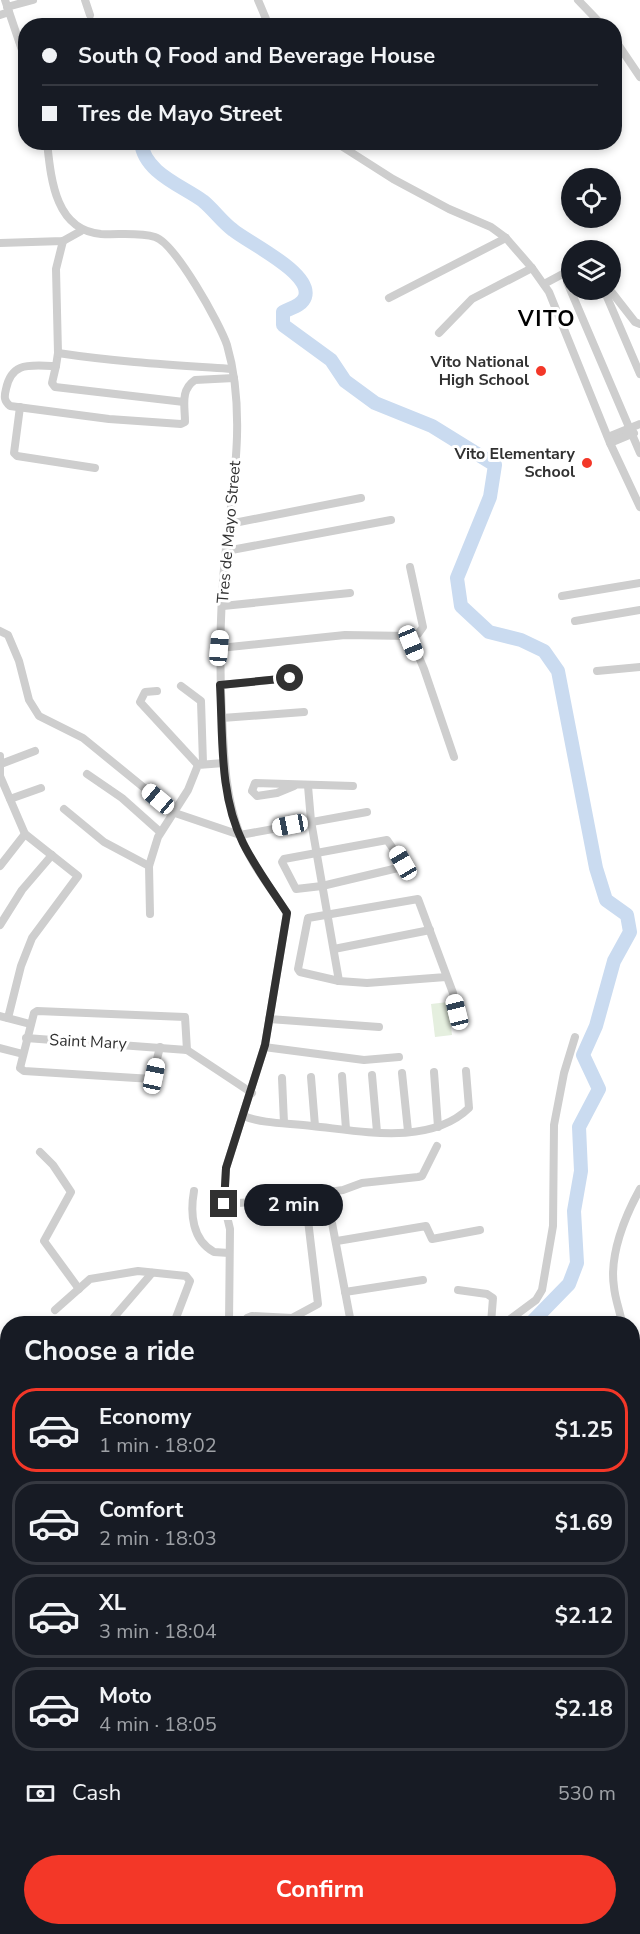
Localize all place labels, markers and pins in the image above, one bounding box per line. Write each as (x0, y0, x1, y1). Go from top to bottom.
place label: Vito National High School (430, 351, 529, 391)
marker: Vito National High School (534, 364, 548, 378)
place label: Vito Elementary School (454, 443, 576, 483)
marker: Vito Elementary School (580, 456, 594, 470)

